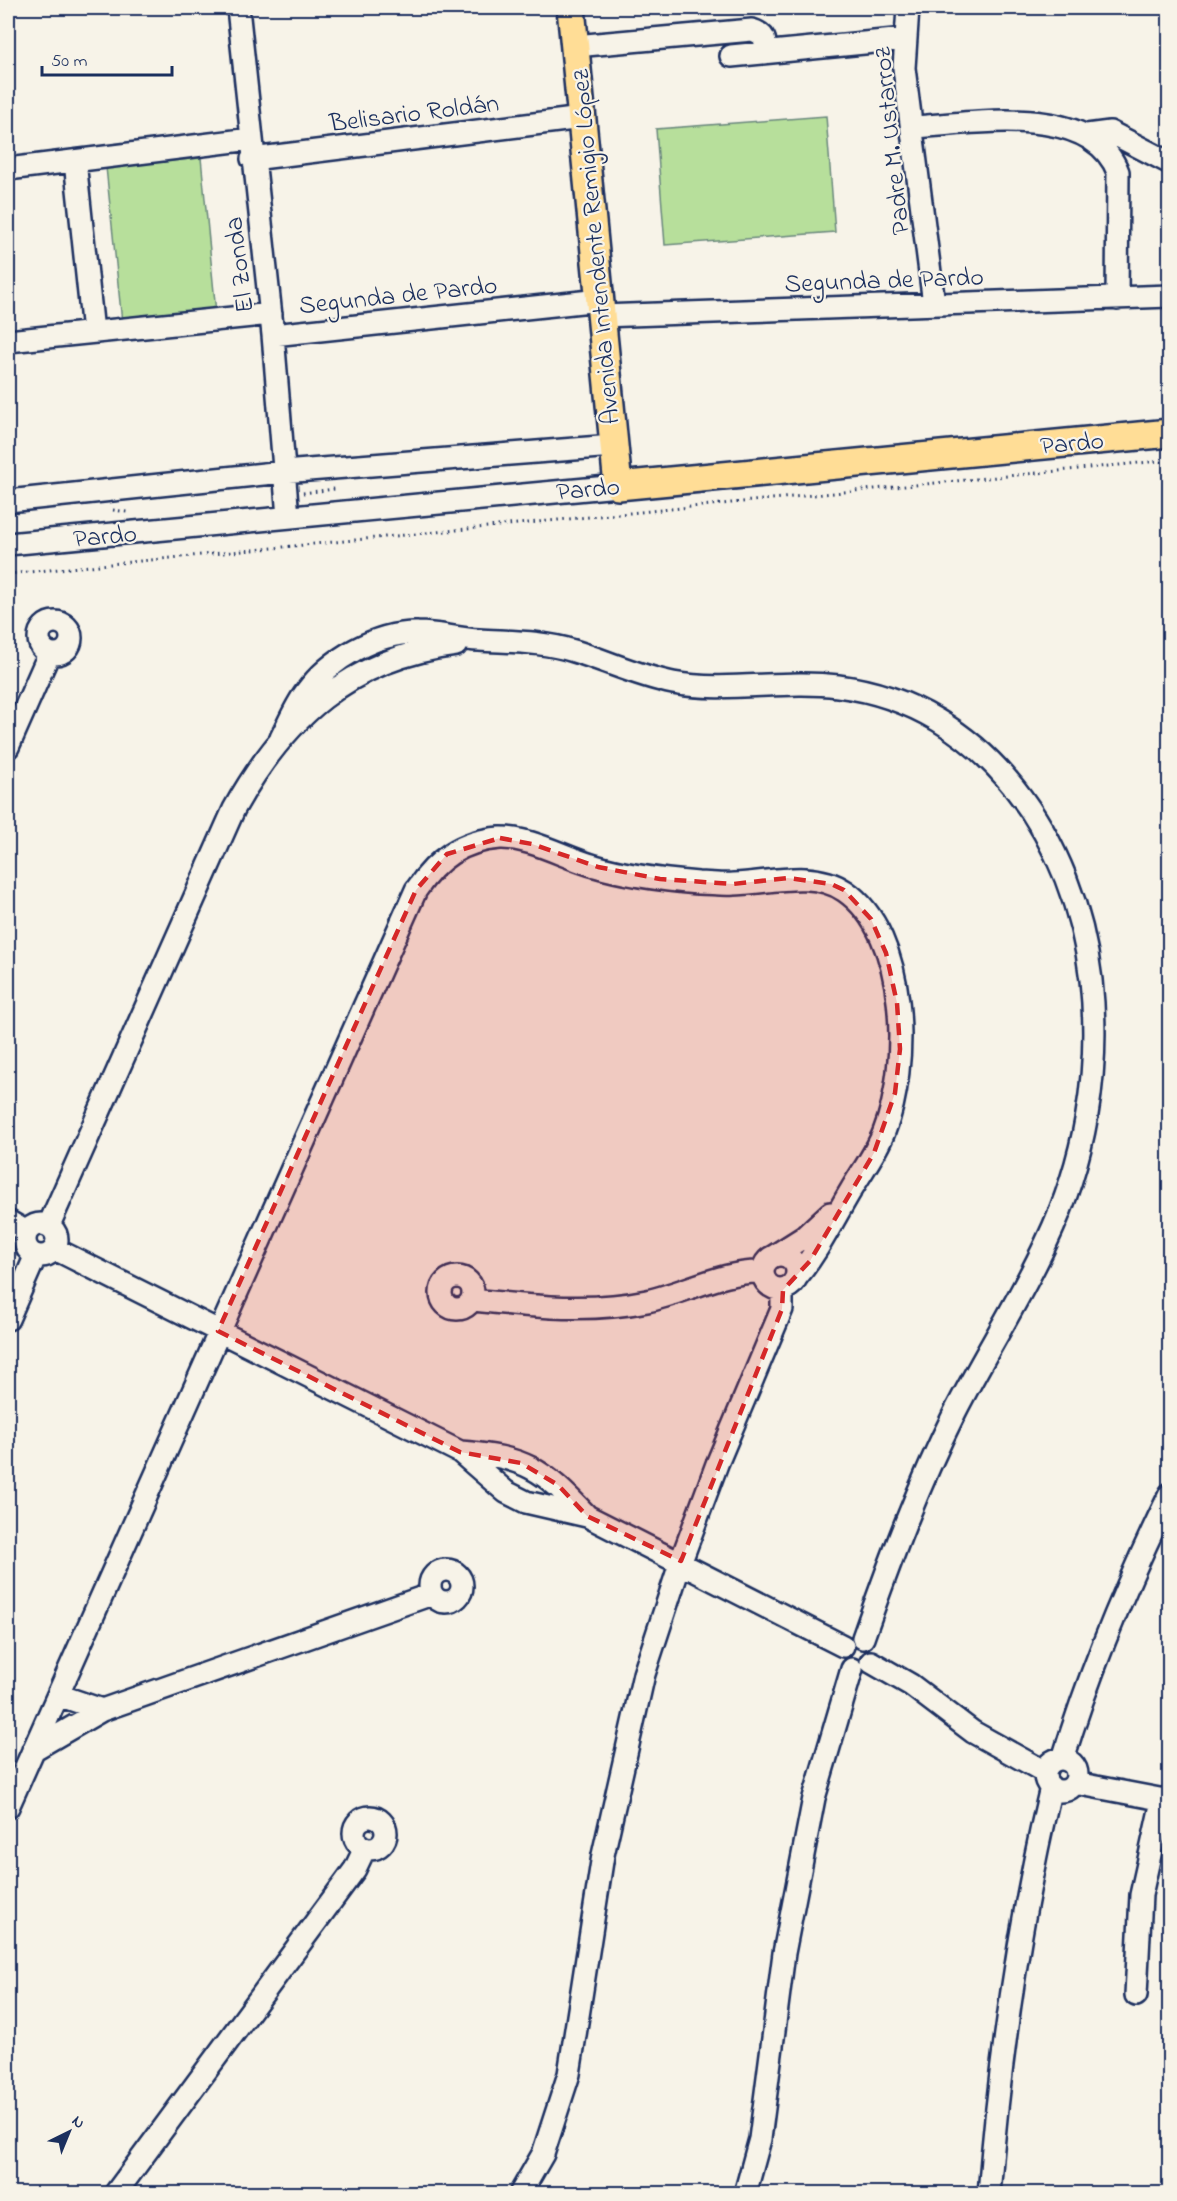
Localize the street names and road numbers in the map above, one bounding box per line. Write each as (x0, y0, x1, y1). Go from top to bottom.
street label: Padre M. Ustarroz (864, 45, 922, 237)
street label: Avenida Intendente Remigio López (563, 67, 631, 426)
street label: Belisario Roldán (327, 86, 501, 144)
street label: El Zonda (216, 214, 266, 315)
street label: Segunda de Pardo (784, 260, 984, 304)
street label: Segunda de Pardo (297, 268, 499, 326)
street label: Pardo (1039, 423, 1106, 467)
street label: Pardo (555, 469, 622, 513)
street label: Pardo (72, 516, 139, 560)

